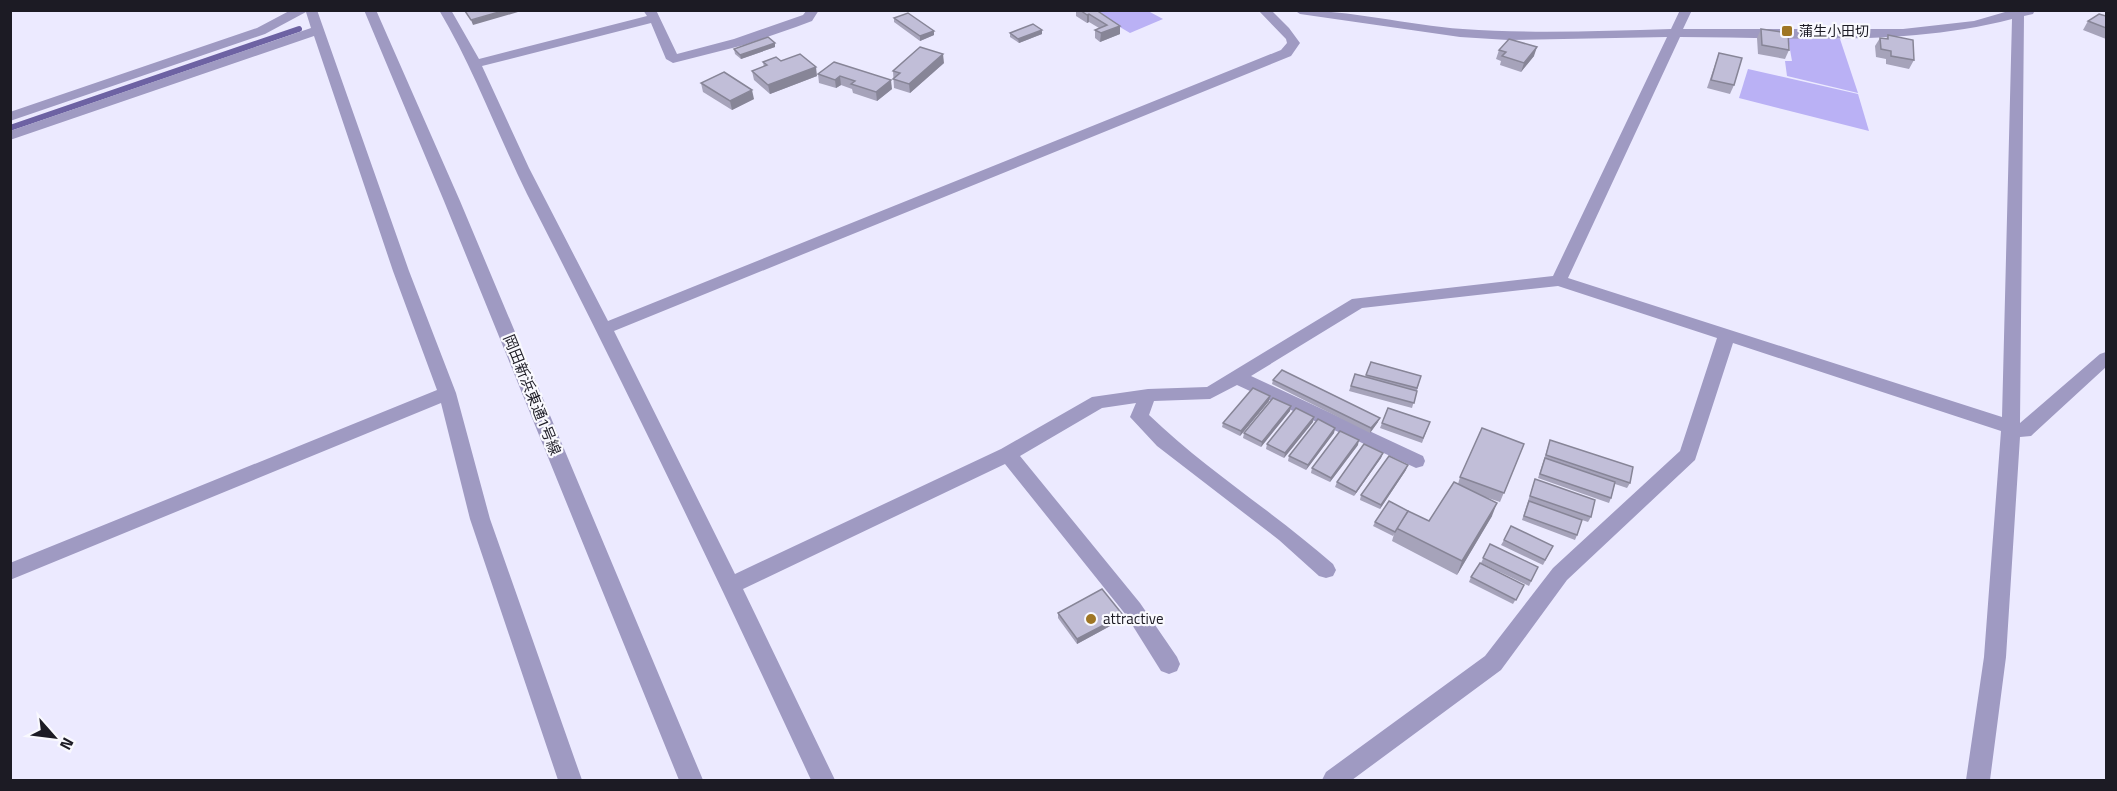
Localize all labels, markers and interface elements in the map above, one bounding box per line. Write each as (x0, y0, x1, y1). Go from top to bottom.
place label: 蒲生小田切 (1799, 20, 1869, 41)
marker: 蒲生小田切 (1780, 24, 1794, 38)
street label: 岡田新浜東通1号線 (498, 331, 567, 459)
place label: attractive (1103, 607, 1164, 630)
marker: attractive (1084, 612, 1098, 626)
north arrow (24, 707, 84, 767)
text: N (54, 734, 80, 755)

